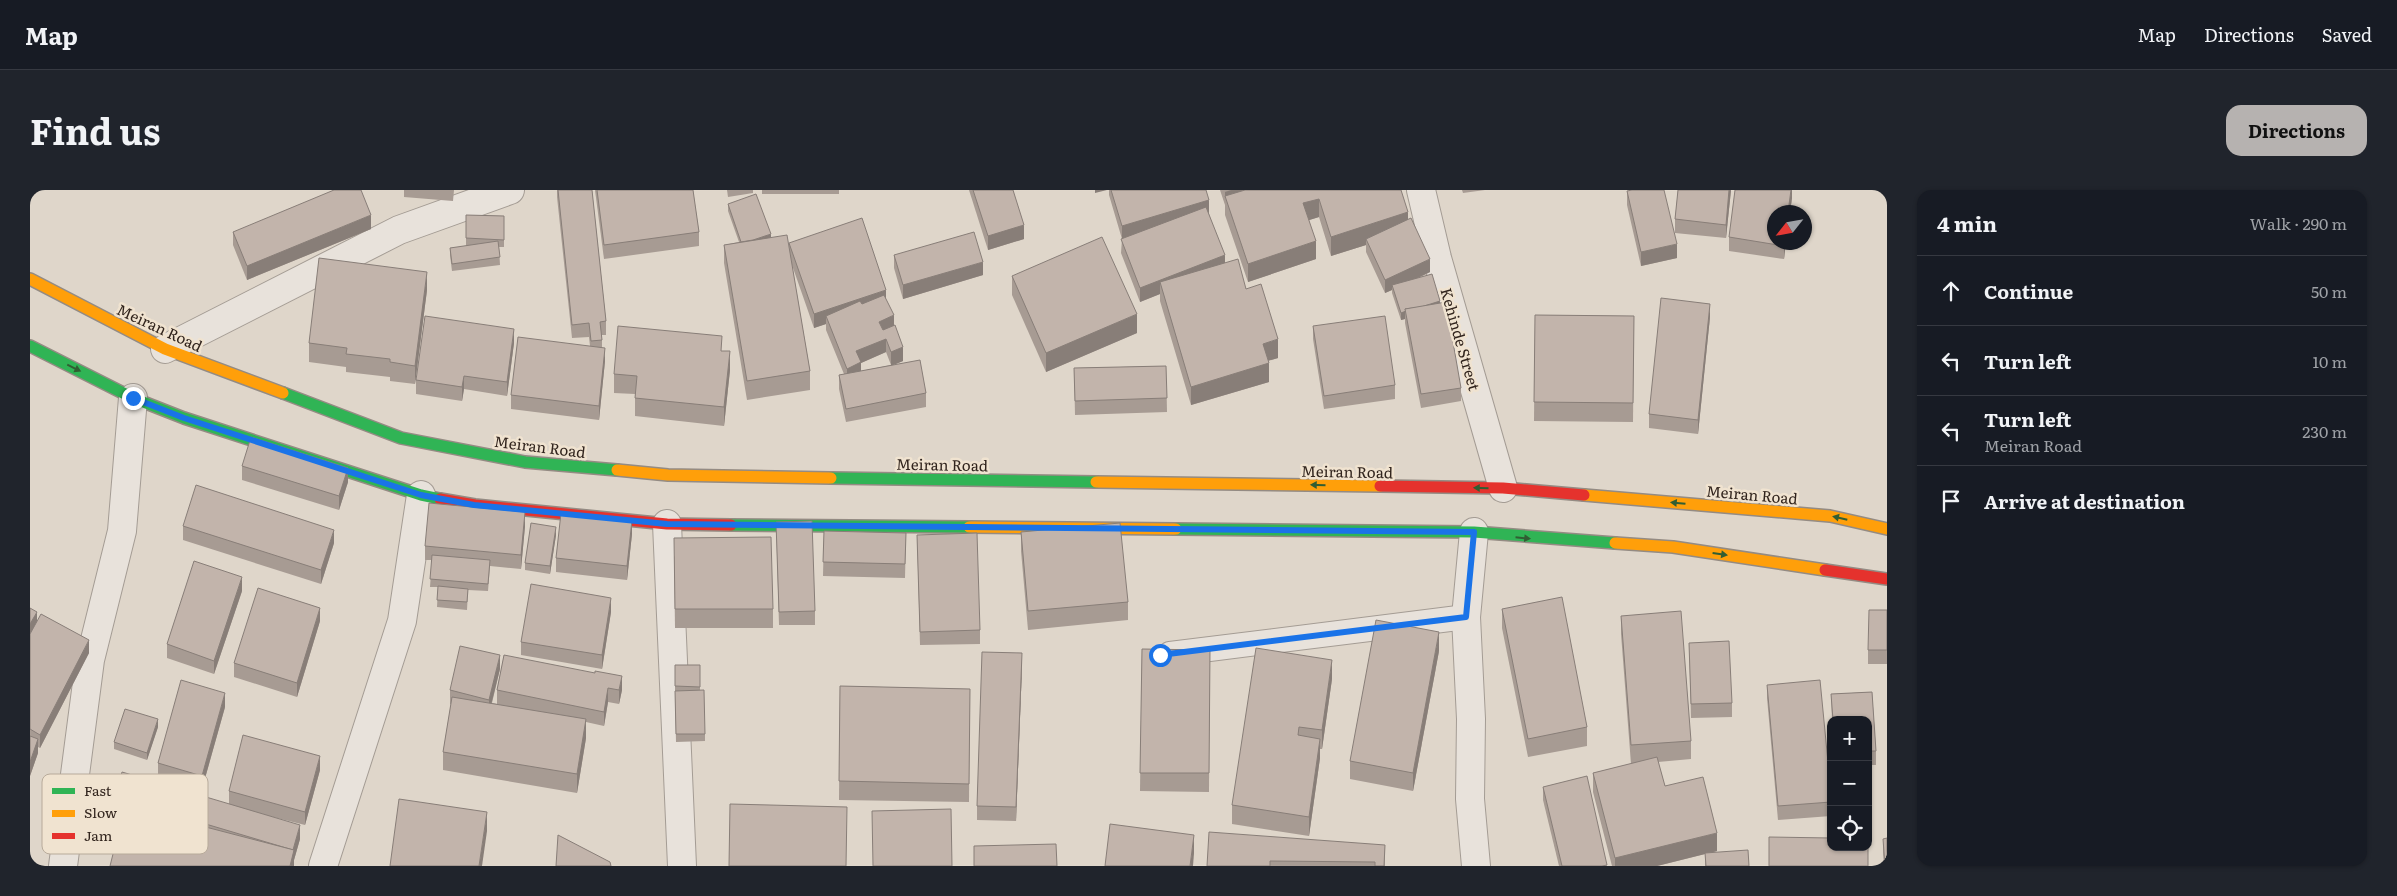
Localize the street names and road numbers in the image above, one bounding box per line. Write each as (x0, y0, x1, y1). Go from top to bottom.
street label: Kehinde Street (1435, 285, 1487, 393)
street label: Meiran Road (113, 297, 207, 357)
street label: Meiran Road (493, 429, 587, 463)
street label: Meiran Road (896, 452, 988, 476)
street label: Meiran Road (1301, 459, 1393, 483)
street label: Meiran Road (1705, 479, 1799, 509)

